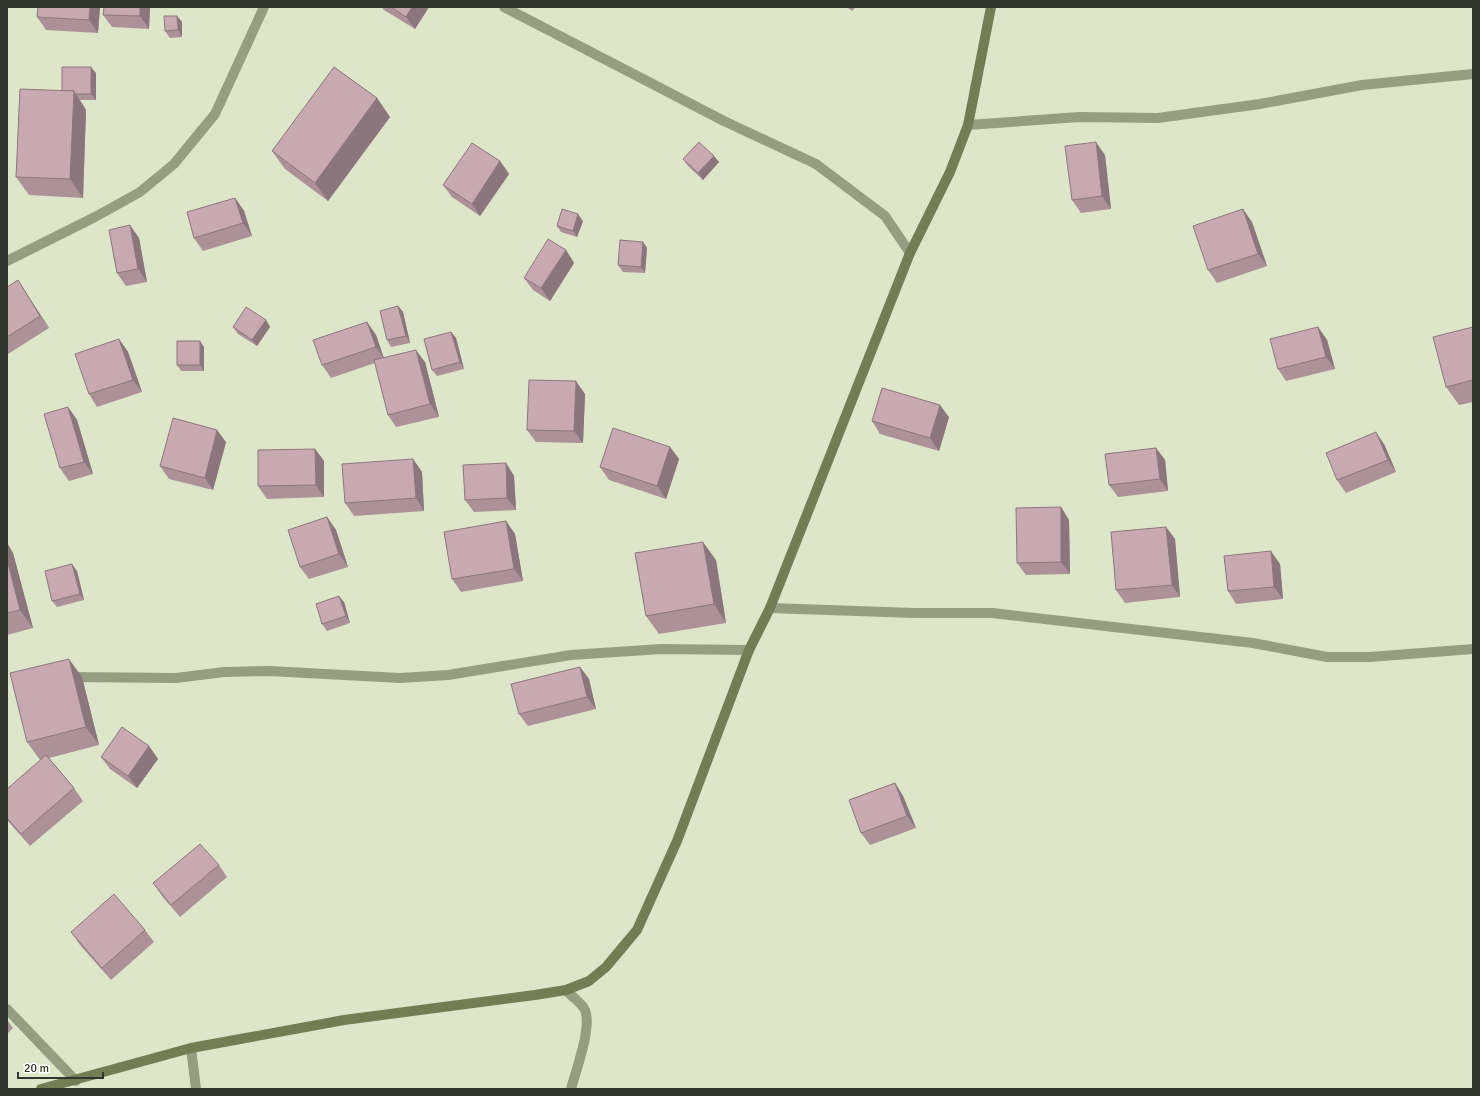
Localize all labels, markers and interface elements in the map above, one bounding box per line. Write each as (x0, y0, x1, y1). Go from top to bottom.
scale bar (18, 1054, 103, 1080)
text: 20 m (24, 1061, 49, 1076)

